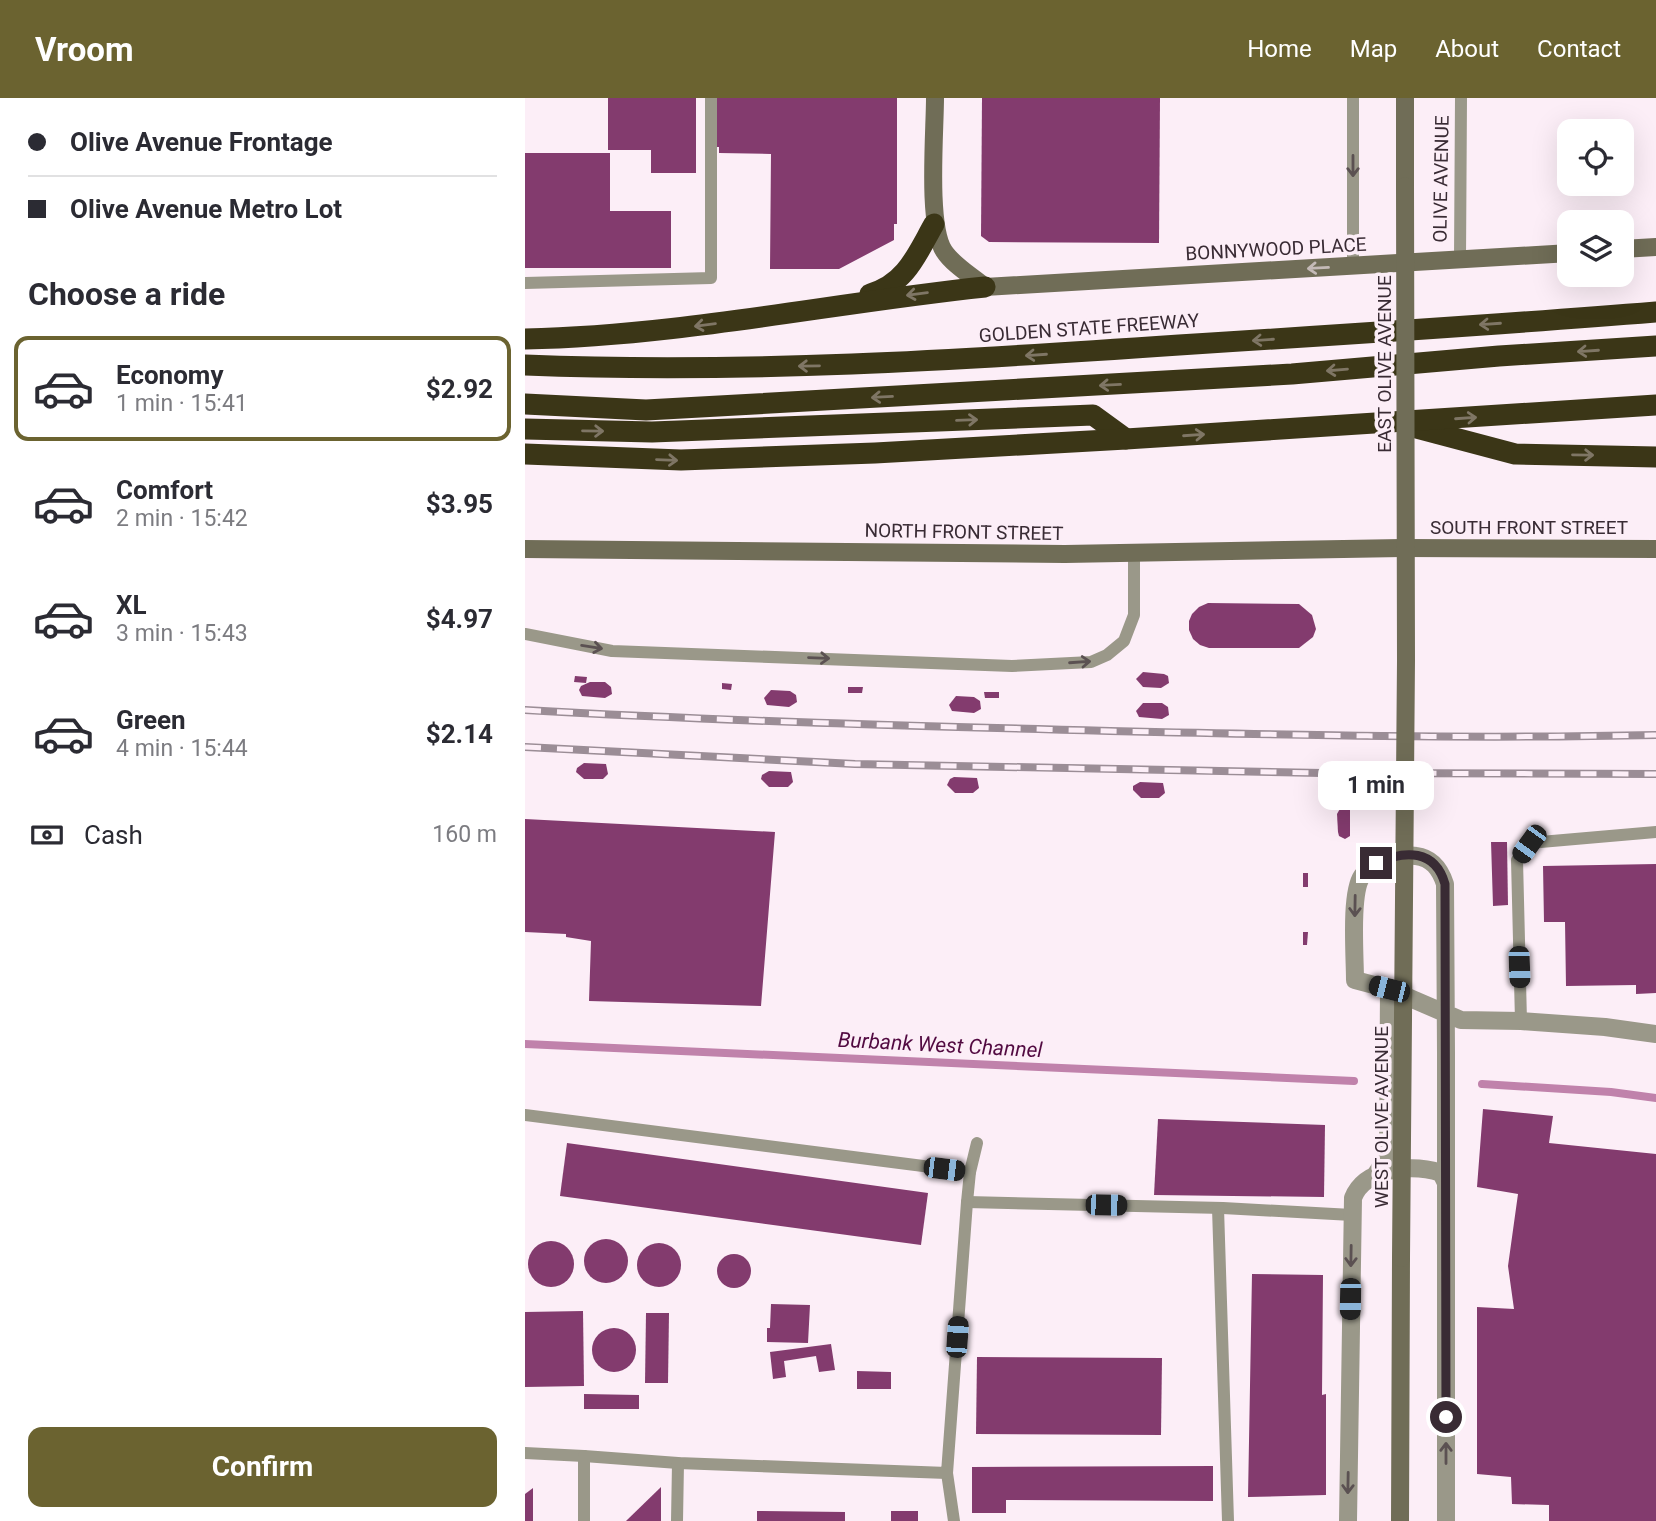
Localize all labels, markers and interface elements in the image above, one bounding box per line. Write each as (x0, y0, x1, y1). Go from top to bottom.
text: Vroom (35, 30, 134, 69)
text: Home (1247, 35, 1312, 63)
text: Map (1350, 35, 1397, 63)
text: About (1435, 35, 1499, 63)
text: Contact (1537, 35, 1621, 63)
street label: OLIVE AVENUE (1428, 115, 1454, 243)
map controls (1557, 119, 1634, 287)
button: locate (1557, 119, 1634, 196)
text: Olive Avenue Frontage (70, 127, 333, 157)
one-way arrow (1346, 154, 1360, 177)
text: Olive Avenue Metro Lot (70, 194, 342, 224)
button: layers (1557, 210, 1634, 287)
street label: BONNYWOOD PLACE (1185, 233, 1367, 265)
one-way arrow (1308, 262, 1330, 275)
text: Choose a ride (28, 275, 225, 313)
street label: EAST OLIVE AVENUE (1373, 275, 1396, 453)
one-way arrow (907, 288, 929, 301)
street label: GOLDEN STATE FREEWAY (978, 309, 1201, 347)
one-way arrow (1479, 318, 1502, 331)
one-way arrow (694, 319, 717, 332)
one-way arrow (1252, 333, 1275, 346)
one-way arrow (1577, 344, 1600, 357)
one-way arrow (1025, 349, 1048, 362)
icon: car (32, 357, 95, 420)
one-way arrow (798, 359, 821, 372)
text: Economy (116, 360, 223, 390)
one-way arrow (1326, 364, 1348, 377)
text: $2.92 (426, 374, 493, 404)
one-way arrow (1098, 378, 1121, 391)
text: 1 min · 15:41 (116, 390, 248, 417)
one-way arrow (871, 391, 894, 404)
one-way arrow (1454, 411, 1476, 424)
one-way arrow (956, 414, 979, 427)
one-way arrow (581, 424, 604, 438)
one-way arrow (1183, 428, 1205, 441)
one-way arrow (1571, 449, 1594, 462)
one-way arrow (655, 453, 678, 466)
icon: car (32, 472, 95, 535)
text: Comfort (116, 475, 213, 505)
text: $3.95 (426, 489, 493, 519)
text: 2 min · 15:42 (116, 505, 248, 532)
street label: SOUTH FRONT STREET (1430, 516, 1628, 539)
street label: NORTH FRONT STREET (864, 519, 1064, 545)
icon: car (32, 587, 95, 650)
text: XL (116, 590, 147, 620)
text: $4.97 (426, 604, 493, 634)
text: 3 min · 15:43 (116, 620, 248, 647)
one-way arrow (580, 641, 603, 654)
one-way arrow (807, 652, 830, 665)
one-way arrow (1068, 656, 1091, 669)
icon: car (32, 702, 95, 765)
text: Green (116, 705, 186, 735)
text: $2.14 (426, 719, 493, 749)
text: 4 min · 15:44 (116, 735, 248, 762)
callout: 1 min (1318, 762, 1434, 810)
text: 1 min (1347, 772, 1405, 799)
icon: cash (28, 816, 66, 854)
text: Cash (84, 820, 143, 850)
text: 160 m (432, 821, 497, 848)
car (1509, 821, 1550, 867)
route end (1360, 847, 1392, 879)
one-way arrow (1348, 894, 1362, 917)
car (1508, 946, 1531, 988)
car (1367, 974, 1412, 1004)
street label: WEST OLIVE AVENUE (1370, 1026, 1393, 1208)
water label: Burbank West Channel (837, 1028, 1044, 1062)
car (922, 1156, 967, 1182)
car (1085, 1194, 1128, 1216)
one-way arrow (1344, 1244, 1358, 1267)
car (1340, 1278, 1361, 1320)
car (946, 1315, 969, 1359)
route start (1430, 1401, 1462, 1433)
button: Confirm (28, 1427, 497, 1507)
one-way arrow (1439, 1442, 1453, 1465)
one-way arrow (1341, 1471, 1355, 1494)

